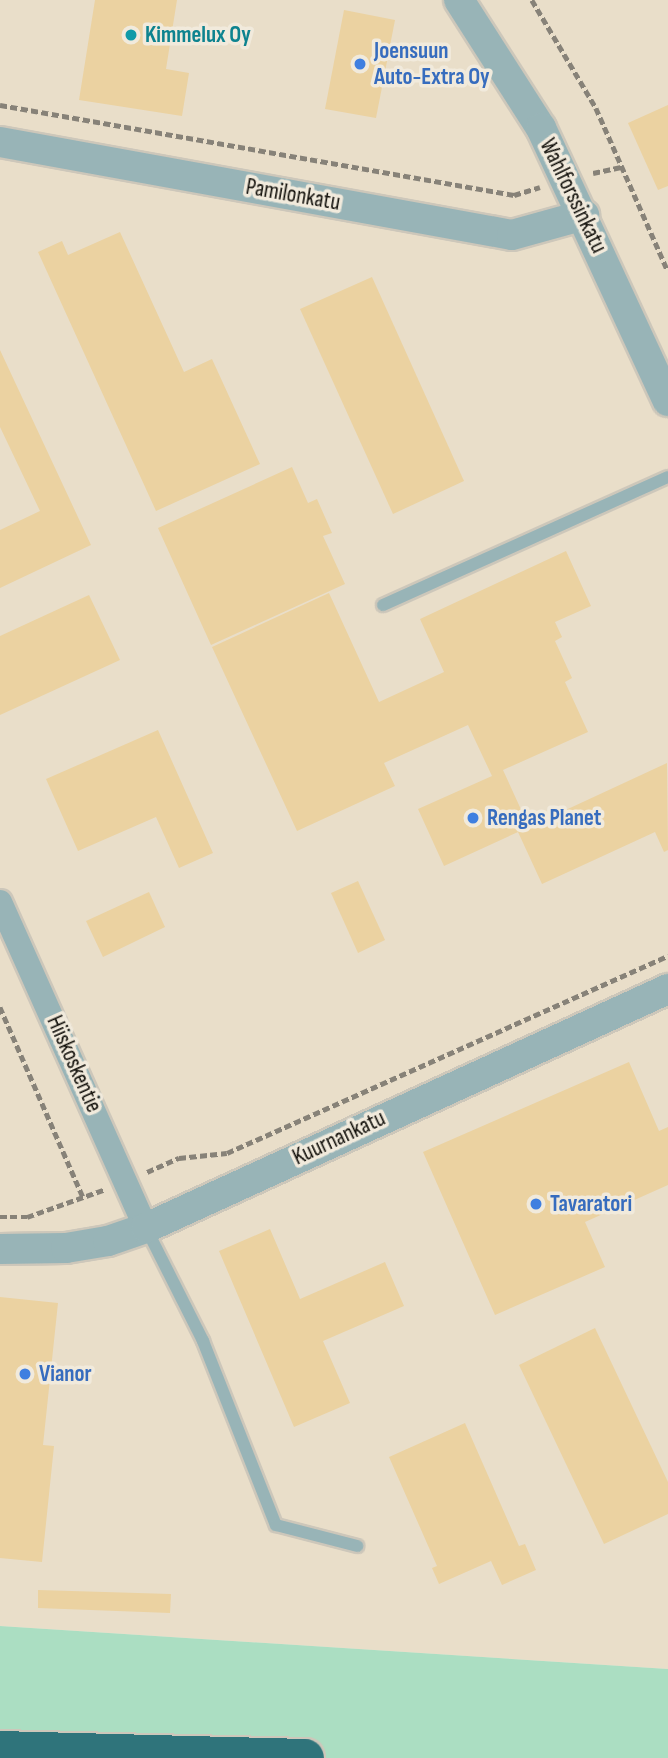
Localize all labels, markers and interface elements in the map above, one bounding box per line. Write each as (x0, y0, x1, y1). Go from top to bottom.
place label: Kimmelux Oy (145, 21, 251, 49)
marker: Kimmelux Oy (123, 27, 139, 43)
place label: Joensuun Auto-Extra Oy (374, 37, 490, 91)
marker: Joensuun Auto-Extra Oy (352, 56, 368, 72)
street label: Wahlforssinkatu (533, 134, 613, 258)
street label: Pamilonkatu (244, 173, 342, 217)
place label: Rengas Planet (487, 804, 601, 832)
marker: Rengas Planet (465, 810, 481, 826)
street label: Hiiskoskentie (40, 1011, 108, 1117)
street label: Kuurnankatu (288, 1105, 390, 1171)
place label: Tavaratori (550, 1190, 632, 1218)
marker: Tavaratori (528, 1196, 544, 1212)
place label: Vianor (39, 1360, 92, 1388)
marker: Vianor (17, 1366, 33, 1382)

